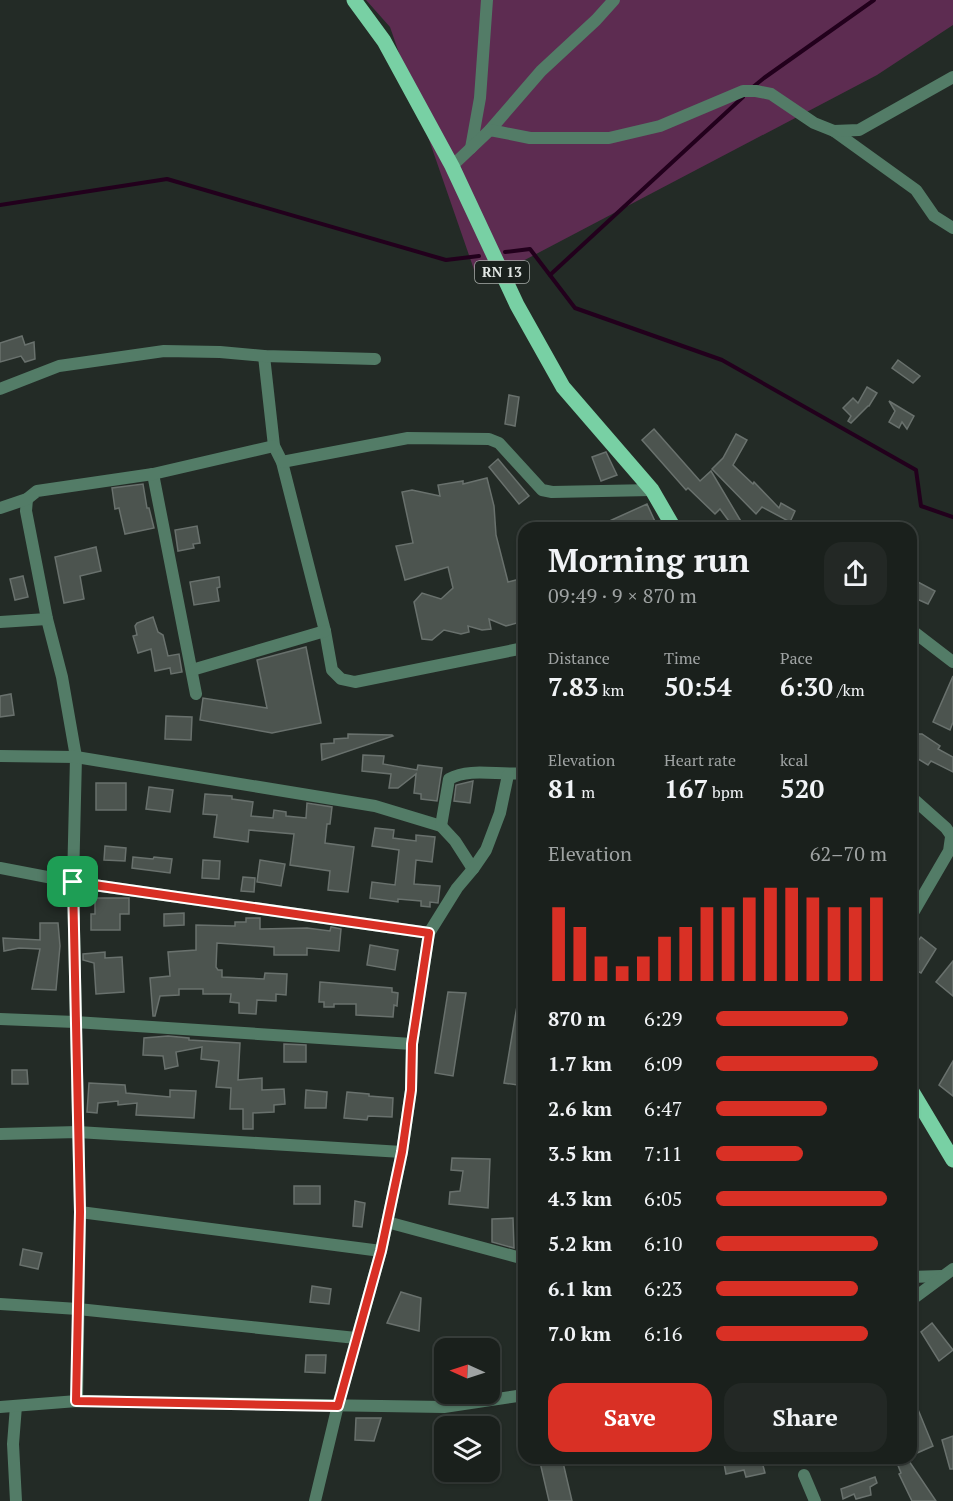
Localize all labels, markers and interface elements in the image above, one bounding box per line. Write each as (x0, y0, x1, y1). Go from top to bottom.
road number: RN 13 (475, 261, 529, 283)
text: Morning run (548, 538, 750, 581)
button: share (824, 542, 887, 605)
text: 09:49 · 9 × 870 m (548, 582, 697, 609)
text: Distance (548, 647, 610, 669)
text: Time (664, 647, 701, 669)
text: Pace (780, 647, 813, 669)
text: 7.83 (548, 669, 598, 703)
text: 50:54 (664, 669, 732, 703)
text: 6:30 (780, 669, 833, 703)
text: km (598, 679, 624, 701)
text: /km (833, 679, 864, 701)
text: Elevation (548, 749, 615, 771)
text: Heart rate (664, 749, 736, 771)
text: kcal (780, 749, 808, 771)
text: 81 (548, 771, 577, 805)
text: 167 (664, 771, 708, 805)
text: 520 (780, 771, 824, 805)
text: m (577, 781, 595, 803)
text: bpm (708, 781, 744, 803)
text: Elevation (548, 840, 632, 867)
text: 62–70 m (810, 840, 887, 867)
pin (47, 856, 98, 907)
icon: arrive (56, 865, 89, 898)
text: 870 m (548, 1005, 606, 1032)
text: 6:29 (644, 1005, 683, 1032)
text: 1.7 km (548, 1050, 612, 1077)
text: 6:09 (644, 1050, 683, 1077)
text: 2.6 km (548, 1095, 612, 1122)
text: 6:47 (644, 1095, 683, 1122)
text: 3.5 km (548, 1140, 612, 1167)
text: 7:11 (644, 1140, 683, 1167)
text: 4.3 km (548, 1185, 612, 1212)
text: 6:05 (644, 1185, 683, 1212)
text: 5.2 km (548, 1230, 612, 1257)
text: 6:10 (644, 1230, 683, 1257)
text: 6.1 km (548, 1275, 612, 1302)
text: 6:23 (644, 1275, 683, 1302)
text: 7.0 km (548, 1320, 611, 1347)
text: 6:16 (644, 1320, 683, 1347)
north arrow (434, 1338, 500, 1404)
map controls (434, 1338, 500, 1482)
button: Save (548, 1383, 712, 1452)
button: Share (724, 1383, 887, 1452)
button: layers (434, 1416, 500, 1482)

